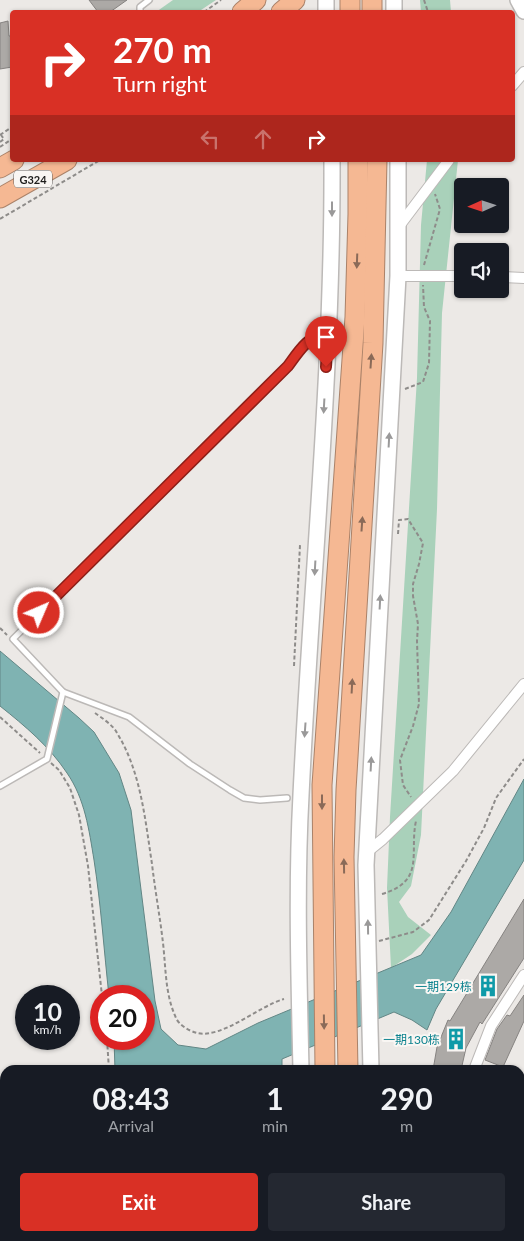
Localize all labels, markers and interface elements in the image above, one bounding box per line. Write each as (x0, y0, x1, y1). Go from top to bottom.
text: 270 m (113, 28, 212, 70)
icon: right (30, 30, 95, 95)
text: Turn right (113, 70, 207, 97)
icon: left (196, 125, 224, 153)
icon: ahead (249, 125, 277, 153)
icon: right (302, 125, 330, 153)
road number: G324 (14, 170, 52, 188)
north arrow (454, 178, 509, 232)
map controls (454, 178, 509, 298)
one-way arrow (328, 201, 336, 217)
button: sound (454, 243, 509, 298)
one-way arrow (352, 253, 360, 269)
pin (305, 316, 347, 367)
icon: arrive (312, 323, 340, 351)
one-way arrow (368, 353, 376, 369)
one-way arrow (319, 398, 327, 414)
one-way arrow (386, 432, 394, 448)
one-way arrow (358, 515, 366, 531)
one-way arrow (310, 561, 318, 577)
position arrow (12.0, 586, 64.0, 638)
one-way arrow (377, 594, 385, 610)
one-way arrow (348, 678, 356, 694)
one-way arrow (300, 723, 308, 739)
one-way arrow (367, 756, 375, 772)
one-way arrow (318, 795, 326, 811)
one-way arrow (340, 857, 348, 873)
one-way arrow (364, 919, 372, 935)
building icon: 一期129栋 (475, 973, 501, 999)
place label: 一期129栋 (415, 979, 472, 994)
speed limit sign: 20 (90, 985, 155, 1050)
text: 10 (33, 996, 62, 1026)
one-way arrow (320, 1014, 328, 1030)
text: km/h (33, 1022, 62, 1037)
building icon: 一期130栋 (443, 1026, 469, 1052)
place label: 一期130栋 (383, 1032, 440, 1047)
text: 08:43 (92, 1080, 170, 1116)
text: 1 (266, 1080, 284, 1116)
text: 290 (380, 1080, 433, 1116)
text: Arrival (108, 1116, 154, 1135)
text: min (262, 1116, 288, 1135)
text: m (400, 1116, 413, 1135)
button: Exit (20, 1173, 258, 1231)
button: Share (268, 1173, 505, 1231)

